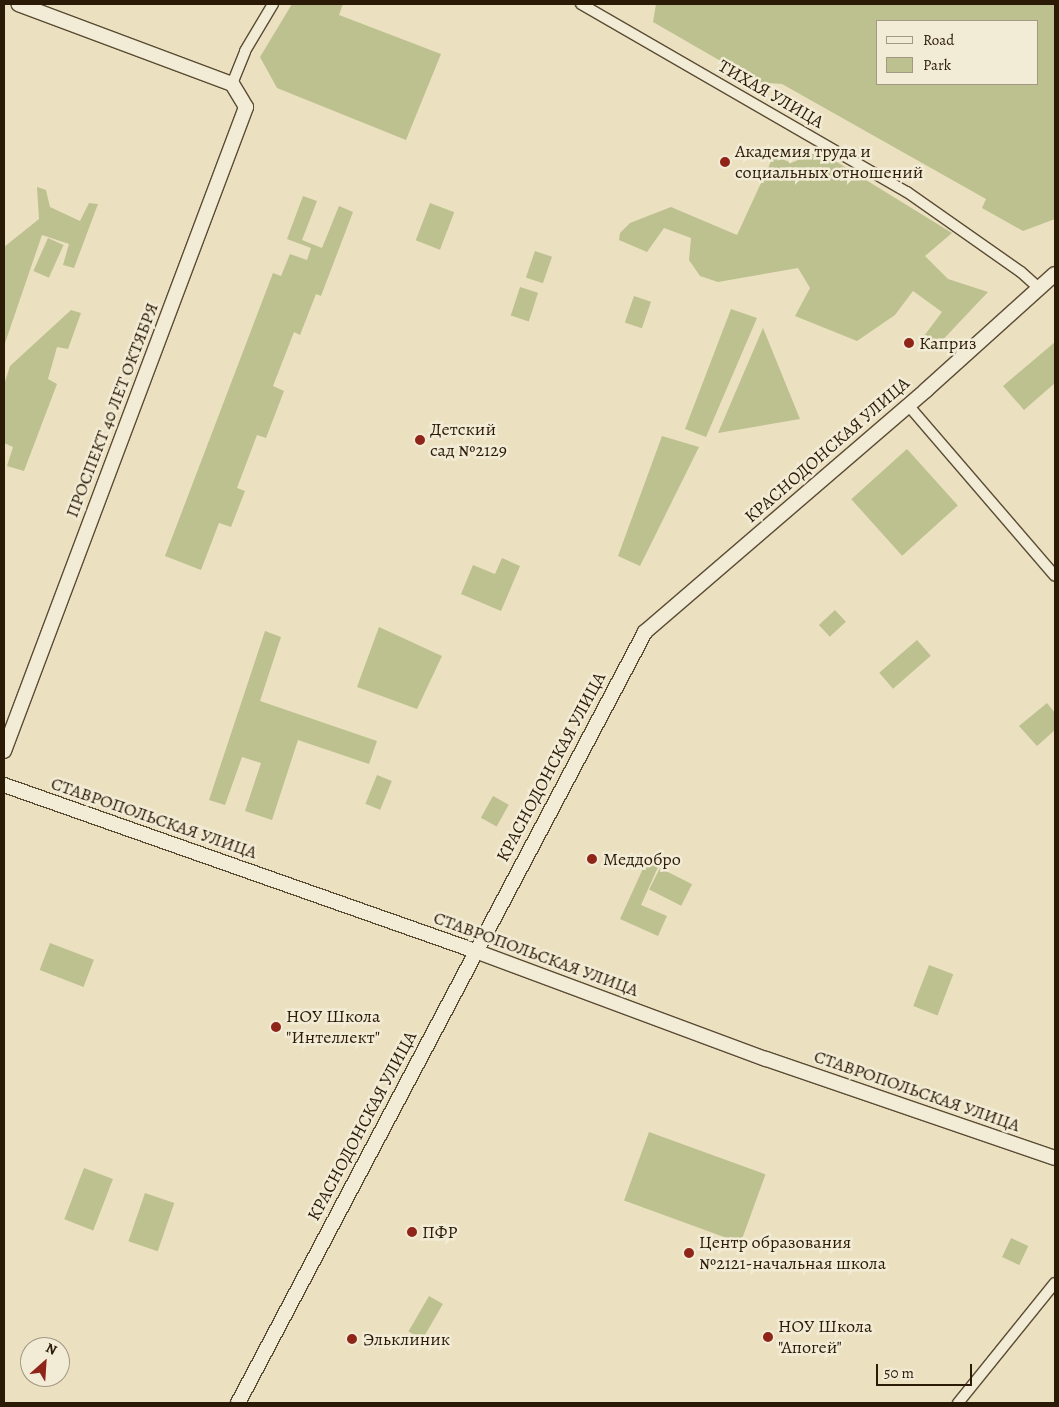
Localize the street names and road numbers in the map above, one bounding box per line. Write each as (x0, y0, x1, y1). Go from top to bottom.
street label: ТИХАЯ УЛИЦА (714, 55, 828, 133)
street label: ПРОСПЕКТ 40 ЛЕТ ОКТЯБРЯ (61, 300, 163, 520)
street label: КРАСНОДОНСКАЯ УЛИЦА (740, 373, 914, 527)
street label: КРАСНОДОНСКАЯ УЛИЦА (492, 669, 610, 865)
street label: СТАВРОПОЛЬСКАЯ УЛИЦА (48, 773, 260, 863)
street label: СТАВРОПОЛЬСКАЯ УЛИЦА (431, 907, 641, 1001)
street label: КРАСНОДОНСКАЯ УЛИЦА (303, 1028, 421, 1224)
street label: СТАВРОПОЛЬСКАЯ УЛИЦА (811, 1046, 1023, 1136)

